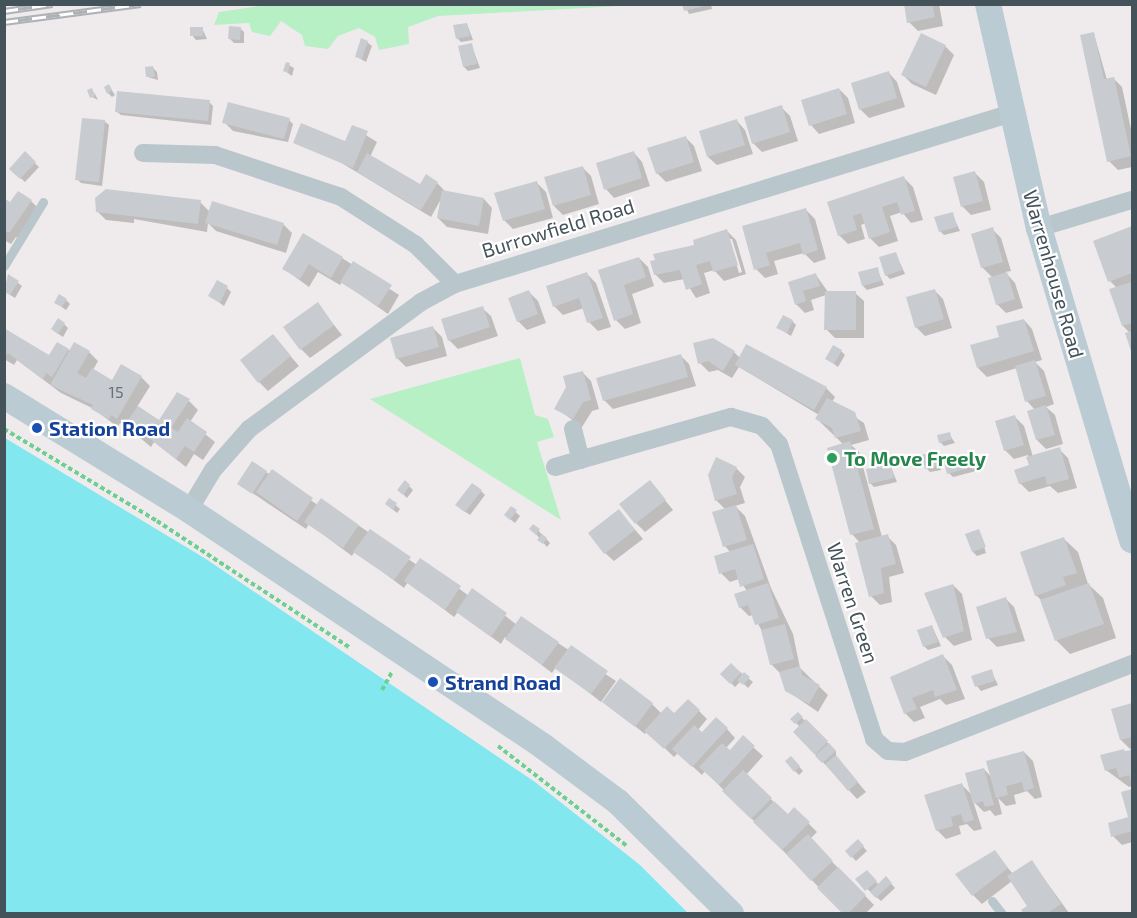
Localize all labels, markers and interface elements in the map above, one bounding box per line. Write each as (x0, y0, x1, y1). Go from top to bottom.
street label: Warrenhouse Road (1019, 187, 1089, 361)
street label: Burrowfield Road (479, 193, 637, 263)
house number: 15 (109, 382, 123, 402)
place label: Station Road (49, 416, 170, 440)
marker: Station Road (30, 421, 44, 435)
place label: To Move Freely (844, 446, 986, 470)
marker: To Move Freely (825, 451, 839, 465)
street label: Warren Green (822, 540, 884, 666)
place label: Strand Road (445, 670, 561, 694)
marker: Strand Road (426, 675, 440, 689)

